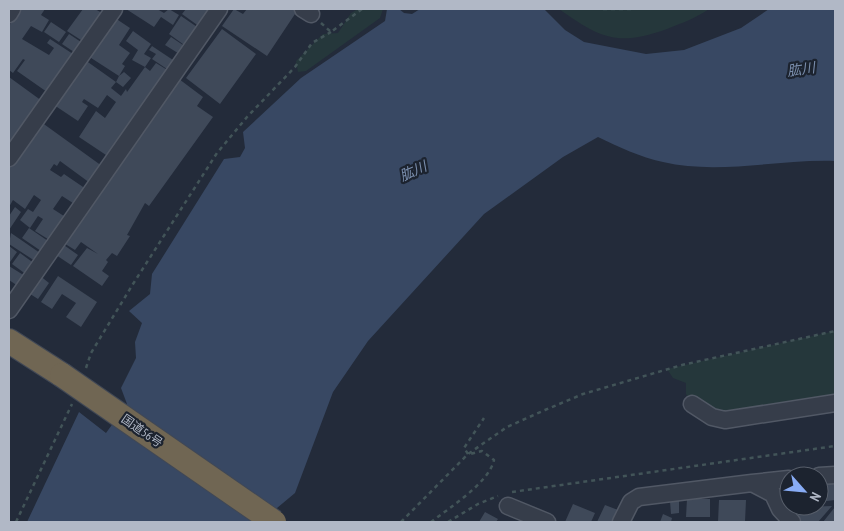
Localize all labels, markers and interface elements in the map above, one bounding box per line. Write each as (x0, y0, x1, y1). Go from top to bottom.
water label: 肱川 (786, 58, 818, 80)
water label: 肱川 (397, 156, 431, 185)
street label: 国道56号 (119, 411, 166, 450)
north arrow (779, 466, 829, 516)
text: N (806, 489, 825, 504)

